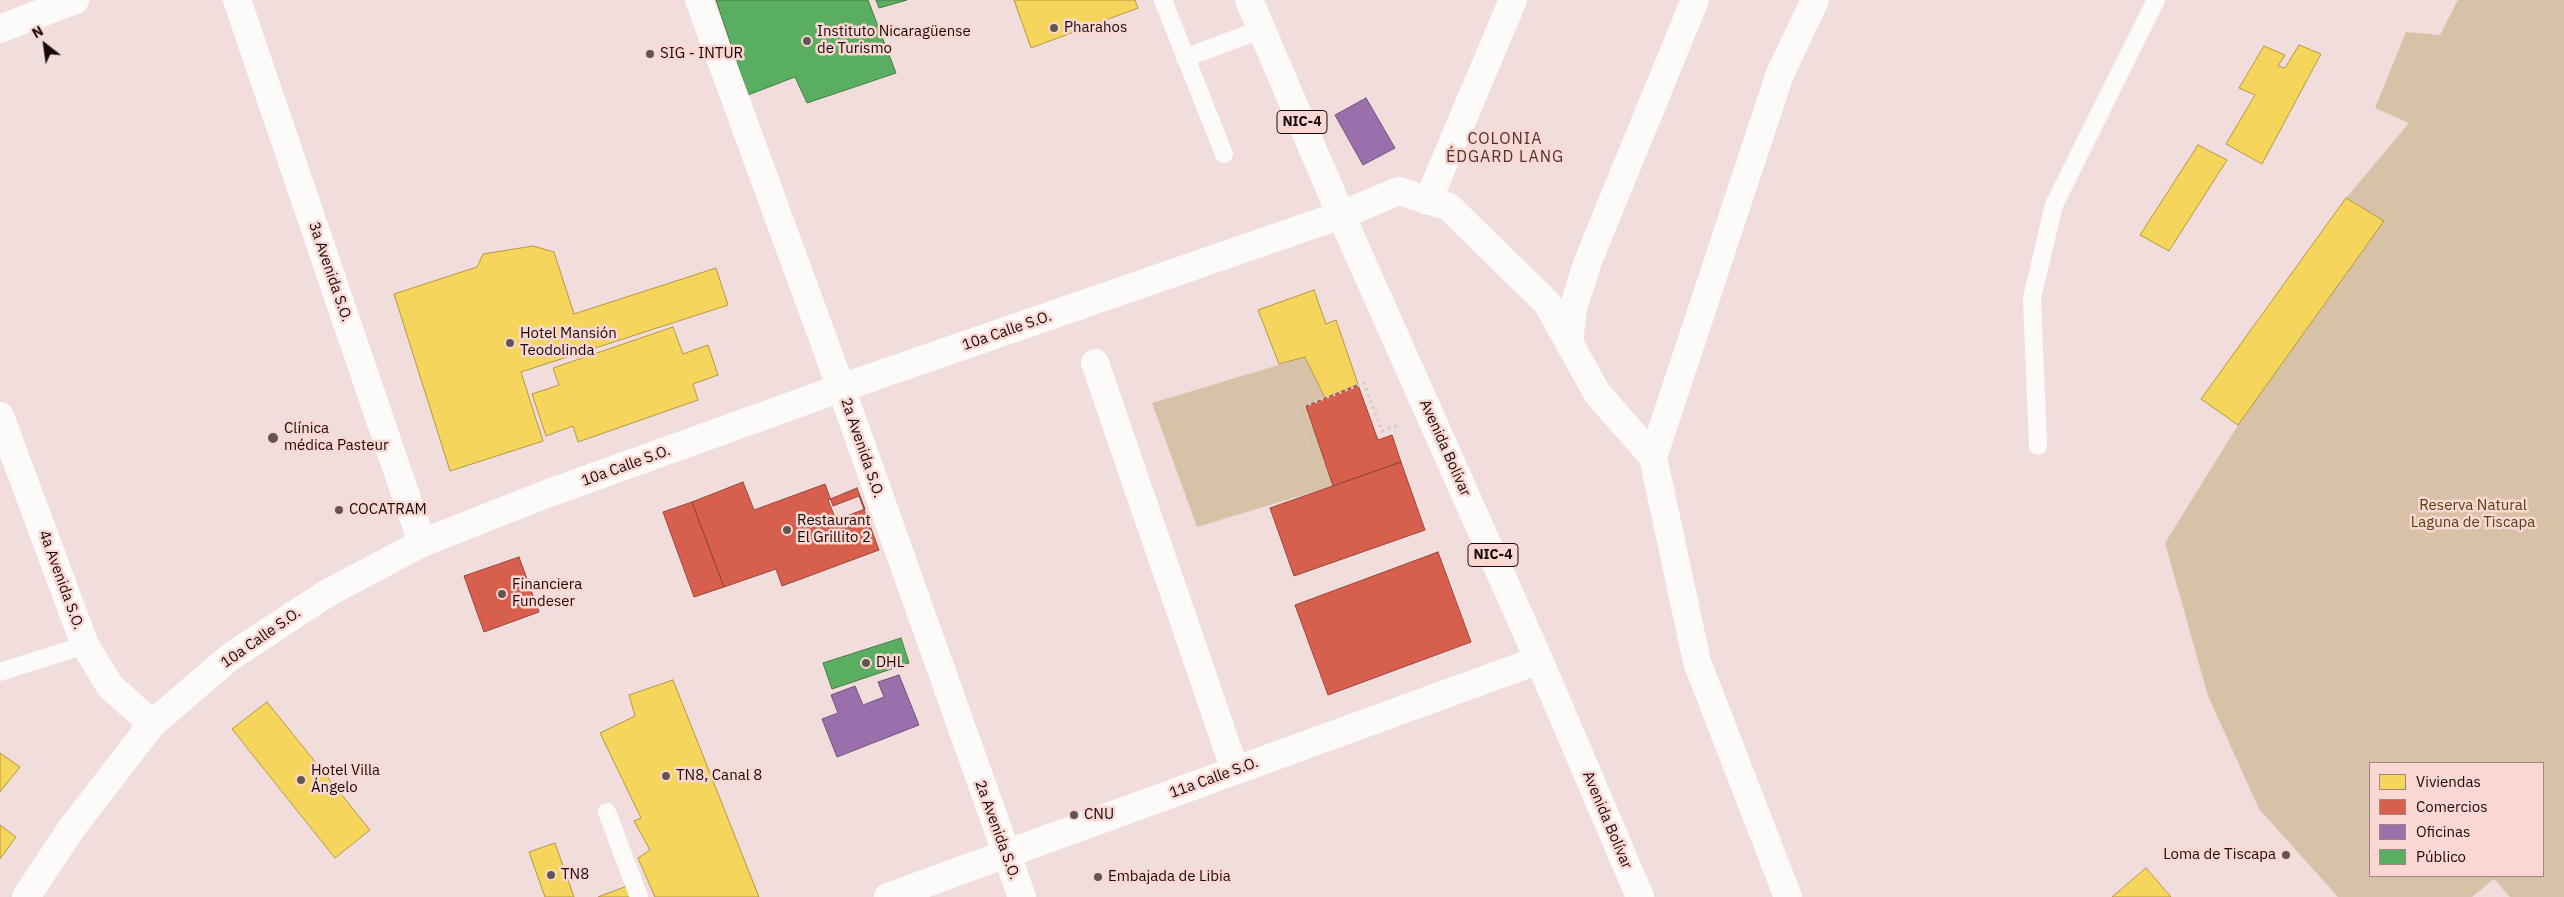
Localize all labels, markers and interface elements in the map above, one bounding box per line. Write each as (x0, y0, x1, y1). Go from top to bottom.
place label: Pharahos (1064, 19, 1127, 37)
north arrow (20, 20, 70, 70)
text: N (29, 22, 46, 42)
marker: Pharahos (1048, 22, 1060, 34)
place label: Instituto Nicaragüense de Turismo (817, 23, 971, 58)
marker: Instituto Nicaragüense de Turismo (801, 35, 813, 47)
place label: SIG - INTUR (660, 45, 743, 63)
marker: SIG - INTUR (644, 48, 656, 60)
road number: NIC-4 (1277, 110, 1327, 134)
district label: COLONIA ÉDGARD LANG (1445, 129, 1565, 167)
street label: 3a Avenida S.O. (304, 220, 356, 324)
street label: 10a Calle S.O. (960, 307, 1054, 355)
place label: Hotel Mansión Teodolinda (520, 325, 617, 360)
marker: Hotel Mansión Teodolinda (504, 337, 516, 349)
street label: 2a Avenida S.O. (836, 396, 888, 500)
street label: Avenida Bolívar (1416, 397, 1474, 499)
place label: Clínica médica Pasteur (284, 420, 388, 455)
marker: Clínica médica Pasteur (266, 431, 280, 445)
street label: 10a Calle S.O. (579, 442, 673, 490)
park label: Reserva Natural Laguna de Tiscapa (2411, 497, 2535, 532)
place label: COCATRAM (349, 501, 427, 519)
marker: COCATRAM (333, 504, 345, 516)
place label: Restaurant El Grillito 2 (797, 512, 871, 547)
marker: Restaurant El Grillito 2 (781, 524, 793, 536)
street label: 4a Avenida S.O. (35, 528, 87, 632)
road number: NIC-4 (1468, 544, 1518, 566)
place label: Financiera Fundeser (512, 576, 582, 611)
marker: Financiera Fundeser (496, 588, 508, 600)
street label: 10a Calle S.O. (218, 604, 304, 672)
place label: DHL (876, 654, 904, 672)
marker: DHL (860, 657, 872, 669)
street label: 11a Calle S.O. (1167, 754, 1261, 802)
place label: Hotel Villa Ángelo (311, 762, 380, 797)
legend (2369, 762, 2544, 877)
place label: TN8, Canal 8 (676, 767, 762, 785)
street label: Avenida Bolívar (1578, 769, 1636, 871)
marker: TN8, Canal 8 (660, 770, 672, 782)
text: Viviendas (2416, 772, 2481, 791)
marker: Hotel Villa Ángelo (295, 774, 307, 786)
street label: 2a Avenida S.O. (971, 778, 1023, 882)
text: Comercios (2416, 797, 2487, 816)
place label: CNU (1084, 806, 1114, 824)
marker: CNU (1068, 809, 1080, 821)
text: Oficinas (2416, 822, 2470, 841)
place label: Loma de Tiscapa (2163, 846, 2276, 864)
text: Público (2416, 847, 2466, 866)
marker: Loma de Tiscapa (2280, 849, 2292, 861)
place label: TN8 (561, 866, 589, 884)
place label: Embajada de Libia (1108, 868, 1231, 886)
marker: TN8 (545, 869, 557, 881)
marker: Embajada de Libia (1092, 871, 1104, 883)

